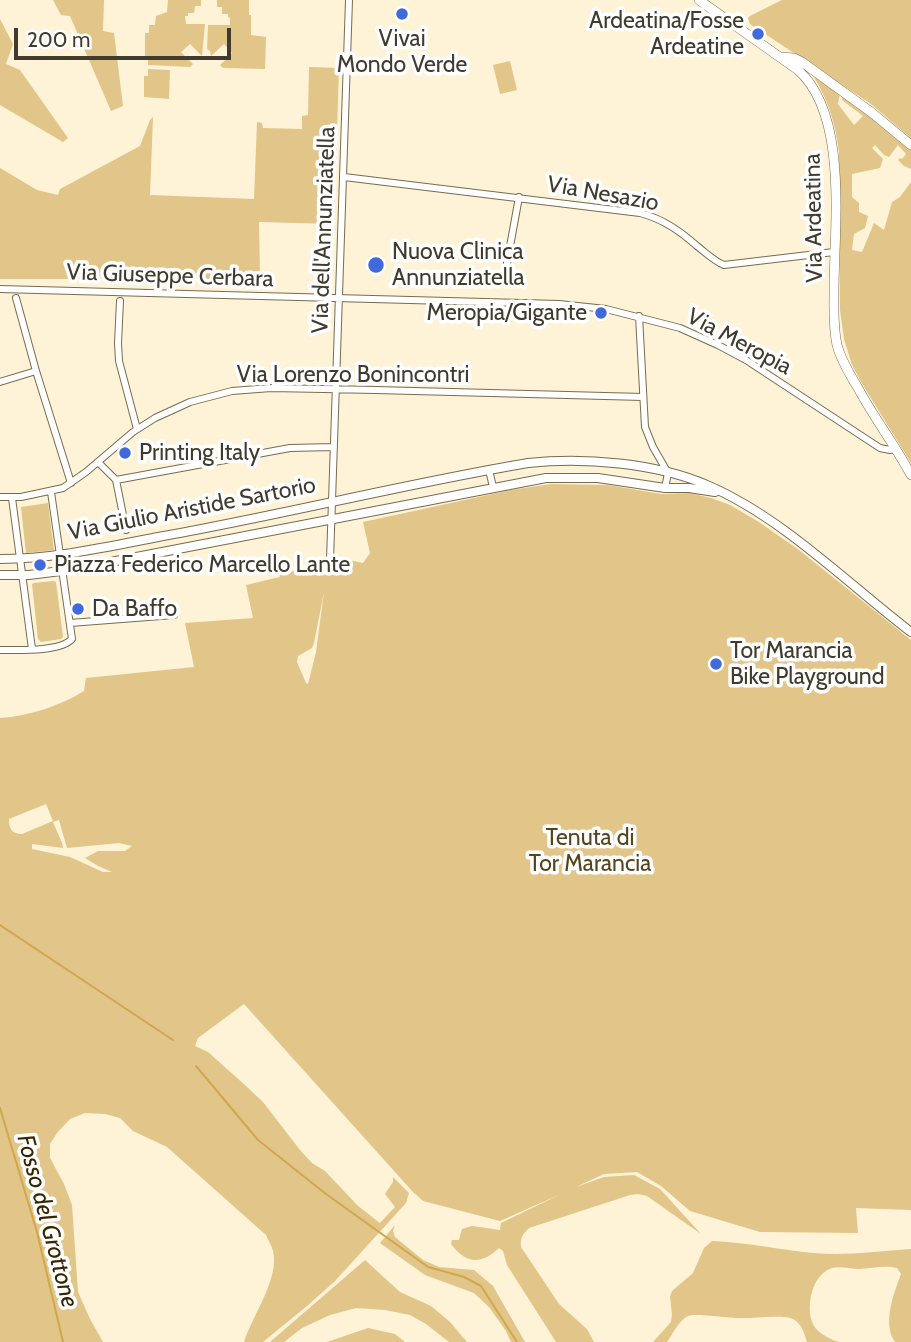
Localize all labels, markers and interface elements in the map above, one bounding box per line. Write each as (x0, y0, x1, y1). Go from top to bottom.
marker: Vivai Mondo Verde (394, 6, 410, 22)
place label: Ardeatina/Fosse Ardeatine (589, 7, 744, 61)
scale bar (18, 14, 234, 58)
place label: Vivai Mondo Verde (337, 25, 467, 79)
marker: Ardeatina/Fosse Ardeatine (750, 26, 766, 42)
text: 200 m (27, 27, 90, 52)
street label: Via dell'Annunziatella (307, 126, 341, 334)
street label: Via Ardeatina (799, 153, 829, 283)
street label: Via Nesazio (545, 171, 661, 217)
place label: Nuova Clinica Annunziatella (392, 238, 525, 292)
marker: Nuova Clinica Annunziatella (366, 255, 386, 275)
street label: Via Giuseppe Cerbara (66, 259, 274, 293)
place label: Meropia/Gigante (427, 299, 587, 327)
street label: Via Meropia (682, 303, 796, 381)
marker: Meropia/Gigante (593, 305, 609, 321)
street label: Via Lorenzo Bonincontri (237, 361, 469, 389)
place label: Printing Italy (139, 439, 260, 467)
marker: Printing Italy (117, 445, 133, 461)
street label: Via Giulio Aristide Sartorio (66, 471, 318, 547)
place label: Piazza Federico Marcello Lante (54, 551, 350, 579)
marker: Piazza Federico Marcello Lante (32, 557, 48, 573)
place label: Da Baffo (92, 595, 177, 623)
marker: Da Baffo (70, 601, 86, 617)
place label: Tor Marancia Bike Playground (730, 637, 884, 691)
marker: Tor Marancia Bike Playground (708, 656, 724, 672)
park label: Tenuta di Tor Marancia (529, 824, 651, 878)
water label: Fosso del Grottone (10, 1131, 84, 1311)

